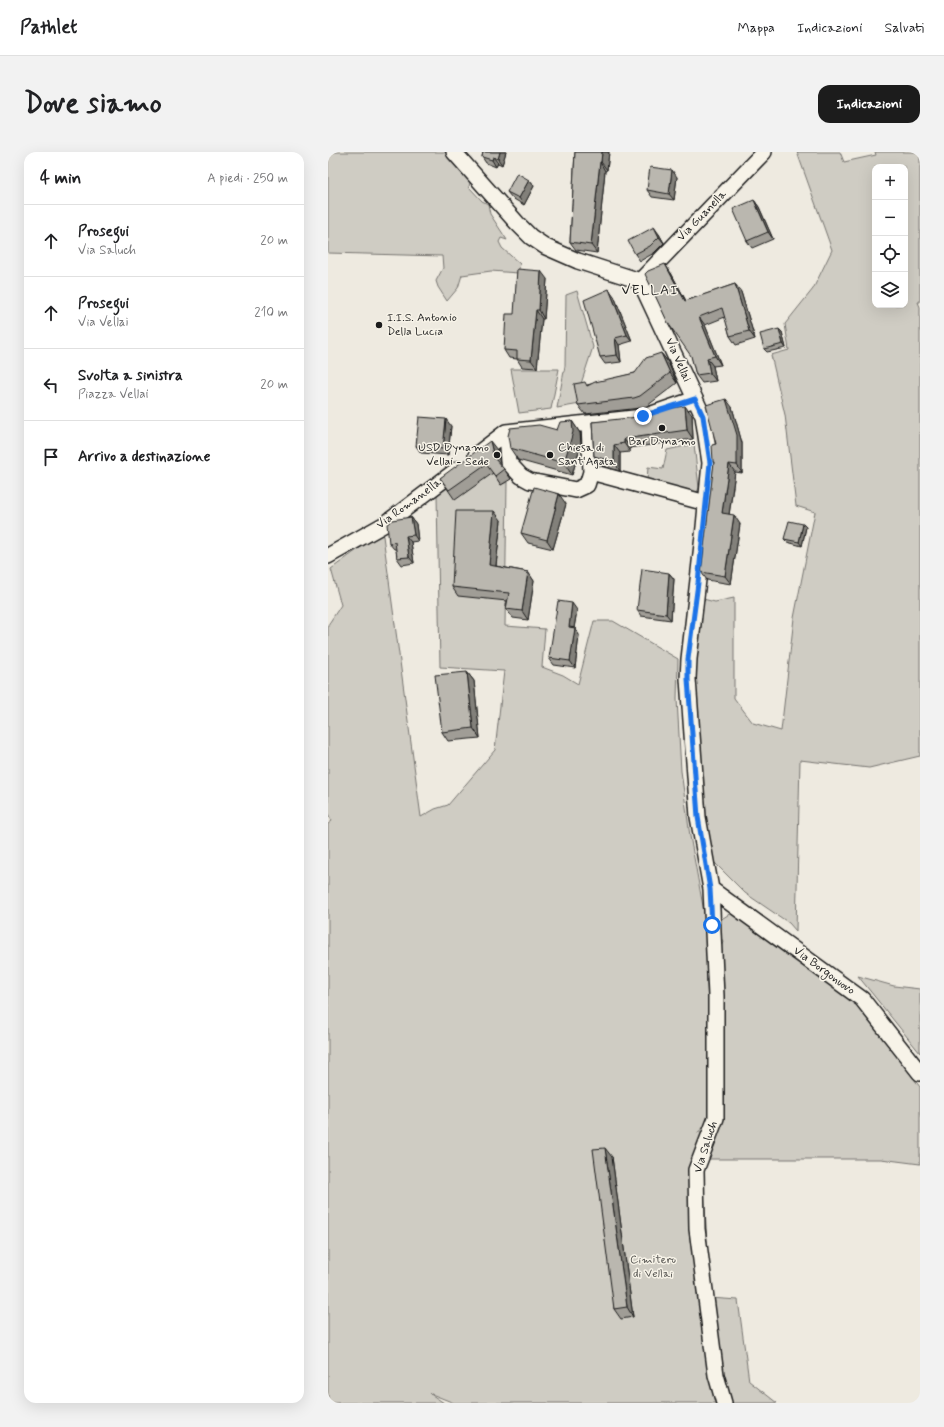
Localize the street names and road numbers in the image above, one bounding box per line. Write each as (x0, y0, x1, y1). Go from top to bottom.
street label: Via Guanella (674, 186, 731, 245)
street label: Via Vellai (661, 335, 695, 385)
street label: Via Romanella (373, 474, 445, 533)
street label: Via Borgonuovo (790, 943, 858, 999)
street label: Via Saluch (690, 1119, 722, 1175)

